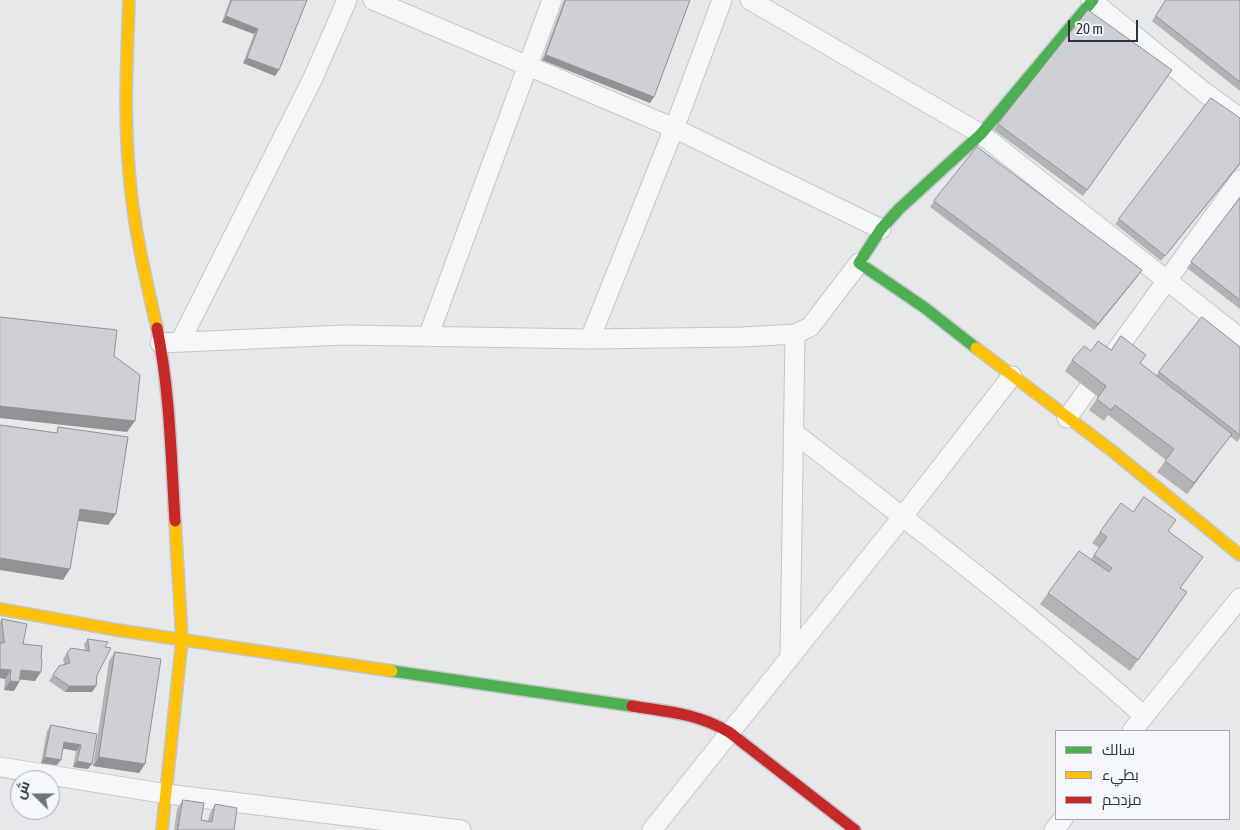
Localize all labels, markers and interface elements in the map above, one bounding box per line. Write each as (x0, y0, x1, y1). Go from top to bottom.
scale bar (1070, 10, 1140, 42)
text: 20 m (1076, 20, 1103, 37)
legend (1055, 730, 1230, 820)
text: سالك (1102, 741, 1135, 758)
text: بطيء (1102, 766, 1139, 783)
north arrow (10, 770, 60, 820)
text: ش (11, 778, 33, 801)
text: مزدحم (1102, 791, 1142, 808)

